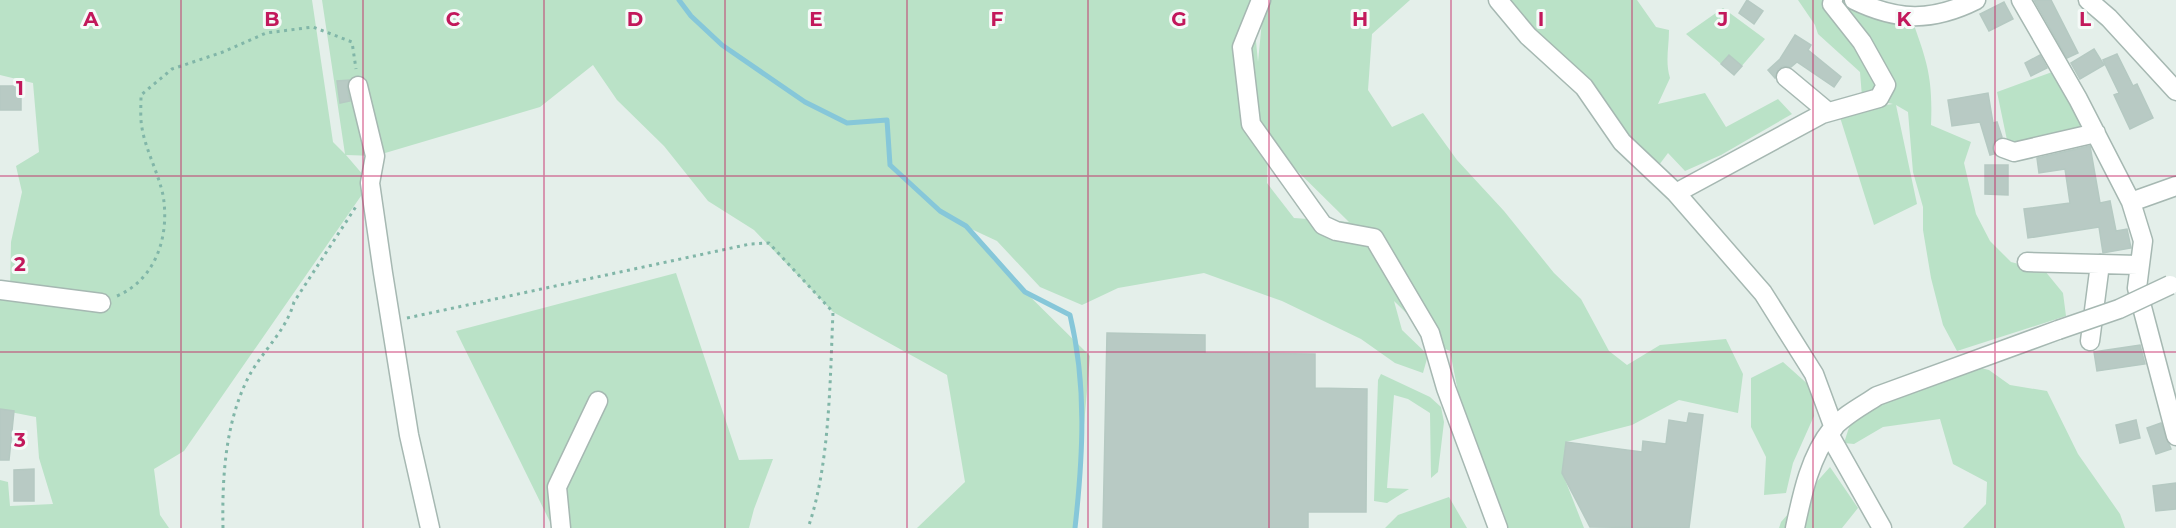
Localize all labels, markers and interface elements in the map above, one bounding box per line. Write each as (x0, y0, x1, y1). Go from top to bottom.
text: A (82, 7, 99, 31)
text: B (264, 7, 280, 31)
text: C (446, 7, 461, 31)
text: D (627, 7, 643, 31)
text: E (809, 7, 823, 31)
text: F (991, 7, 1004, 31)
text: G (1171, 7, 1187, 31)
text: H (1352, 7, 1368, 31)
text: I (1538, 7, 1544, 31)
text: J (1717, 7, 1728, 31)
text: K (1897, 7, 1913, 31)
text: L (2079, 7, 2091, 31)
text: 1 (16, 76, 24, 100)
text: 2 (14, 252, 26, 276)
text: 3 (13, 428, 26, 452)

